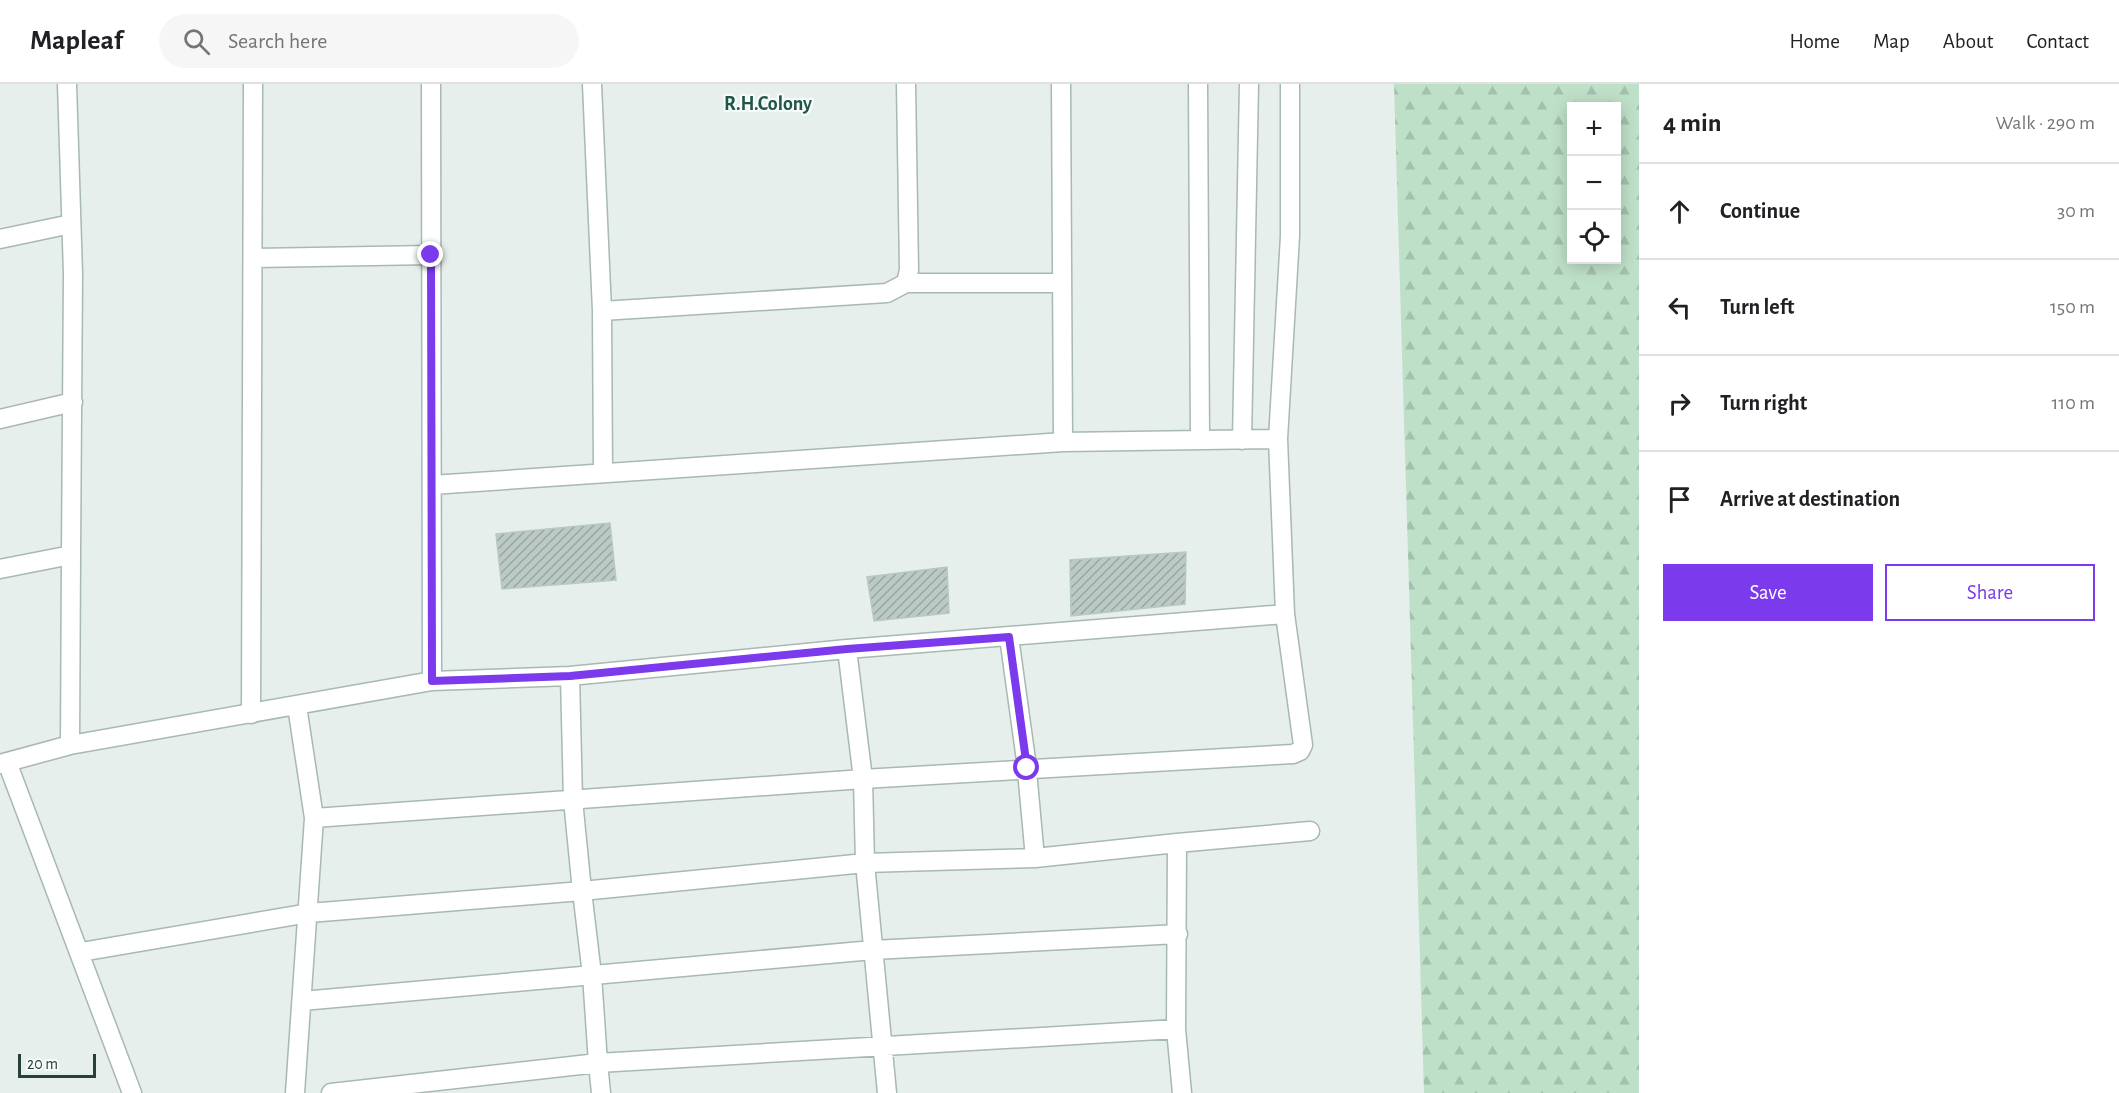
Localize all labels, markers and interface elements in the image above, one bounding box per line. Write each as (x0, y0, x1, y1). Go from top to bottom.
search box (159, 14, 579, 68)
icon: search (180, 25, 213, 58)
text: Mapleaf (30, 27, 123, 55)
text: Search here (228, 30, 327, 52)
text: Home (1789, 31, 1840, 52)
text: Map (1873, 31, 1910, 52)
text: About (1943, 31, 1993, 52)
text: Contact (2026, 31, 2089, 52)
district label: R.H.Colony (724, 94, 812, 114)
map controls (1567, 102, 1621, 264)
button: + (1567, 102, 1621, 156)
text: 4 min (1663, 110, 1722, 136)
text: Walk · 290 m (1995, 113, 2095, 133)
button: − (1567, 156, 1621, 210)
icon: ahead (1663, 195, 1696, 228)
text: Continue (1720, 200, 1800, 222)
text: 30 m (2057, 201, 2095, 221)
button: locate (1567, 210, 1621, 264)
route end (417, 241, 443, 267)
icon: left (1663, 291, 1696, 324)
text: Turn left (1720, 296, 1794, 318)
text: 150 m (2050, 297, 2095, 317)
icon: right (1663, 387, 1696, 420)
text: Turn right (1720, 392, 1807, 414)
text: 110 m (2051, 393, 2095, 413)
icon: arrive (1663, 483, 1696, 516)
text: Arrive at destination (1720, 488, 1900, 510)
button: Save (1663, 564, 1873, 621)
button: Share (1885, 564, 2095, 621)
route start (1013, 754, 1039, 780)
scale bar (18, 1051, 96, 1078)
text: 20 m (27, 1056, 58, 1072)

